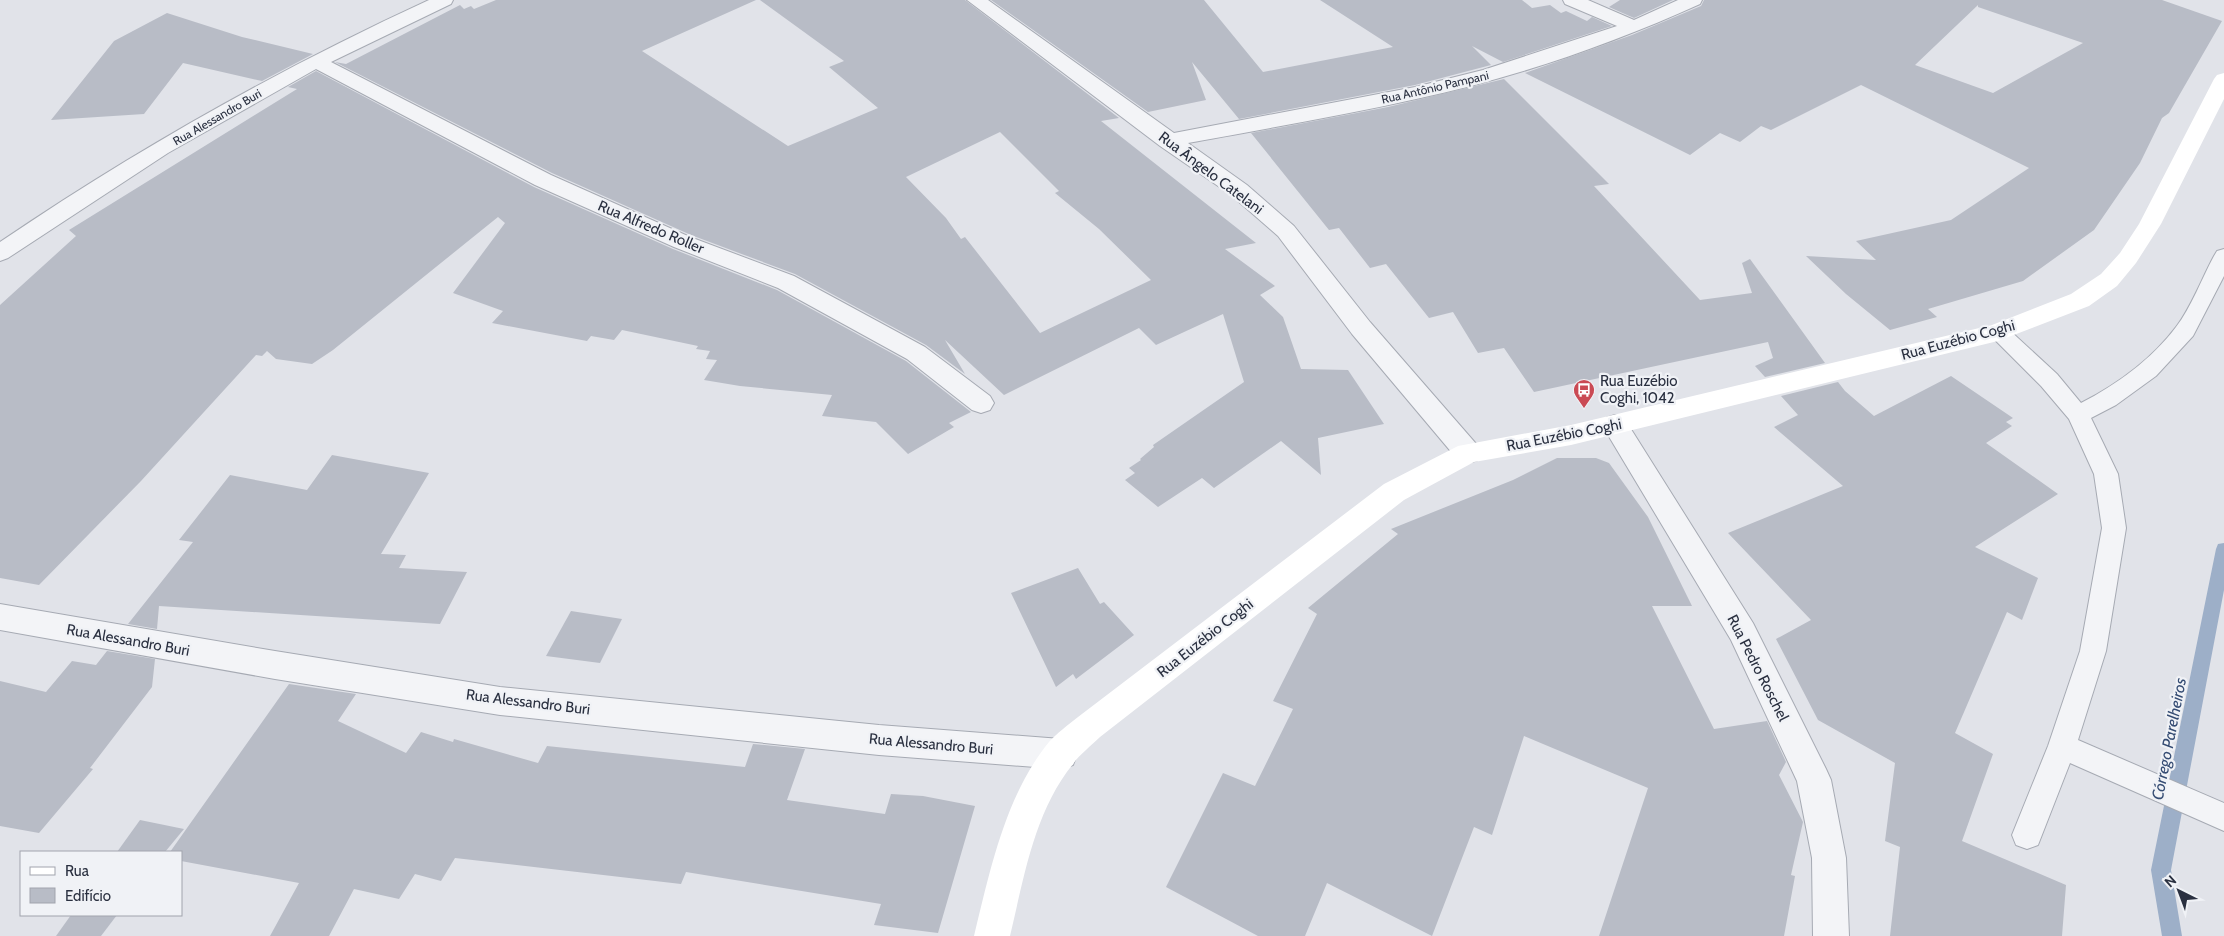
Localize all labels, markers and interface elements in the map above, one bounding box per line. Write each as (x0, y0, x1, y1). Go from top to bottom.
street label: Rua Antônio Pampani (1380, 67, 1490, 107)
street label: Rua Alessandro Buri (170, 86, 264, 148)
street label: Rua Ângelo Catelani (1155, 127, 1268, 218)
street label: Rua Alfredo Roller (595, 197, 707, 258)
street label: Rua Euzébio Coghi (1899, 316, 2017, 364)
place label: Rua Euzébio Coghi, 1042 (1600, 372, 1678, 407)
bus stop icon: Rua Euzébio Coghi, 1042 (1572, 378, 1596, 409)
street label: Rua Euzébio Coghi (1505, 415, 1623, 455)
street label: Rua Euzébio Coghi (1153, 595, 1257, 681)
street label: Rua Pedro Roschel (1723, 612, 1793, 725)
street label: Rua Alessandro Buri (65, 620, 191, 660)
water label: Córrego Parelheiros (2148, 676, 2190, 802)
street label: Rua Alessandro Buri (465, 685, 591, 719)
street label: Rua Alessandro Buri (868, 730, 994, 758)
legend (20, 851, 182, 916)
text: Rua (65, 862, 90, 880)
north arrow (2154, 866, 2204, 916)
text: N (2161, 871, 2180, 891)
text: Edifício (65, 887, 111, 905)

